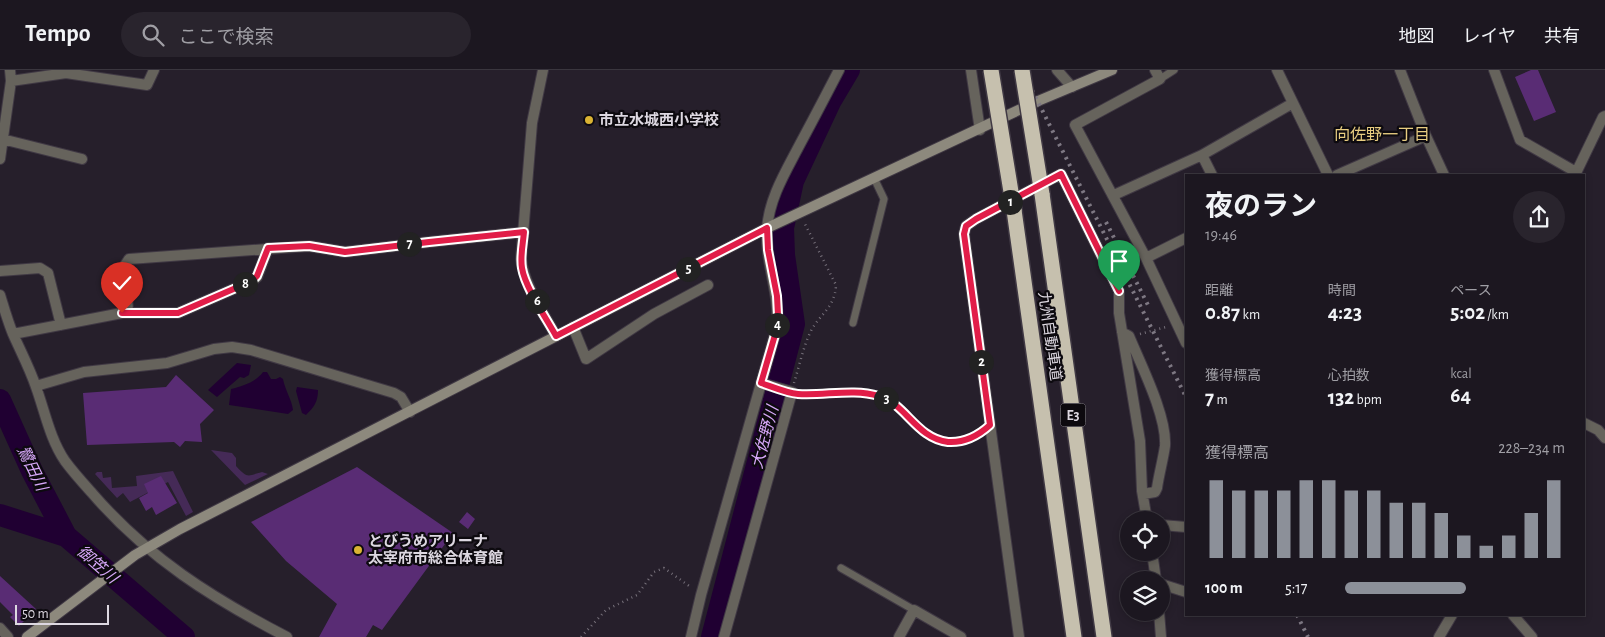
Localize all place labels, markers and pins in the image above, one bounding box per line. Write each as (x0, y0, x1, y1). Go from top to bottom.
place label: 市立水城西小学校 (599, 111, 719, 128)
marker: 市立水城西小学校 (583, 114, 595, 126)
pin: 1 (998, 190, 1022, 214)
pin: 7 (396, 232, 422, 256)
pin (1098, 240, 1140, 291)
pin: 5 (676, 256, 700, 282)
pin (101, 262, 143, 313)
pin: 8 (232, 272, 258, 296)
pin: 6 (524, 288, 550, 314)
pin: 4 (764, 312, 790, 338)
pin: 2 (968, 350, 994, 374)
pin: 3 (874, 386, 898, 412)
place label: とびうめアリーナ 太宰府市総合体育館 (368, 533, 503, 566)
marker: とびうめアリーナ 太宰府市総合体育館 (352, 544, 364, 556)

